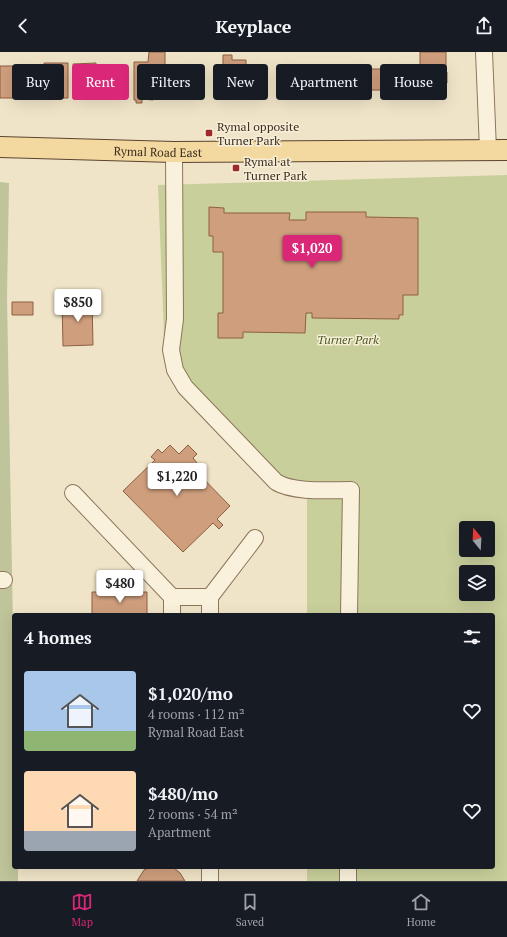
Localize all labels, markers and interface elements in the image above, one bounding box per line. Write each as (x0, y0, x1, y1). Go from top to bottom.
text: Keyplace (216, 14, 291, 38)
icon: back (12, 15, 34, 37)
icon: share (473, 15, 495, 37)
chip: Buy (12, 64, 64, 100)
chip: Rent (72, 64, 129, 100)
chip: Filters (137, 64, 205, 100)
chip: New (213, 64, 268, 100)
chip: Apartment (276, 64, 372, 100)
chip: House (380, 64, 447, 100)
place label: Rymal opposite Turner Park (217, 119, 299, 148)
marker: Rymal opposite Turner Park (204, 128, 214, 138)
street label: Rymal Road East (113, 143, 203, 160)
place label: Rymal at Turner Park (244, 154, 308, 183)
marker: Rymal at Turner Park (231, 163, 241, 173)
pin: $1,020 (279, 235, 345, 269)
text: $1,020 (292, 239, 332, 257)
pin: $850 (54, 289, 102, 323)
text: $850 (63, 293, 93, 311)
park label: Turner Park (317, 332, 379, 347)
pin: $1,220 (144, 463, 210, 497)
text: $1,220 (157, 467, 197, 485)
north arrow (459, 521, 495, 557)
map controls (459, 521, 495, 601)
button: layers (459, 565, 495, 601)
pin: $480 (96, 570, 144, 604)
text: $480 (105, 574, 135, 592)
text: 4 homes (24, 626, 92, 649)
icon: filters (461, 626, 483, 648)
text: $1,020/mo (148, 682, 233, 705)
icon: home (56, 687, 104, 735)
icon: heart (461, 700, 483, 722)
text: 4 rooms · 112 m² (148, 705, 245, 723)
text: Rymal Road East (148, 723, 244, 741)
text: $480/mo (148, 782, 218, 805)
icon: home (56, 787, 104, 835)
icon: heart (461, 800, 483, 822)
text: 2 rooms · 54 m² (148, 805, 238, 823)
text: Apartment (148, 823, 211, 841)
tab: Map (71, 891, 93, 929)
tab: Saved (236, 891, 264, 929)
tab: Home (407, 891, 436, 929)

